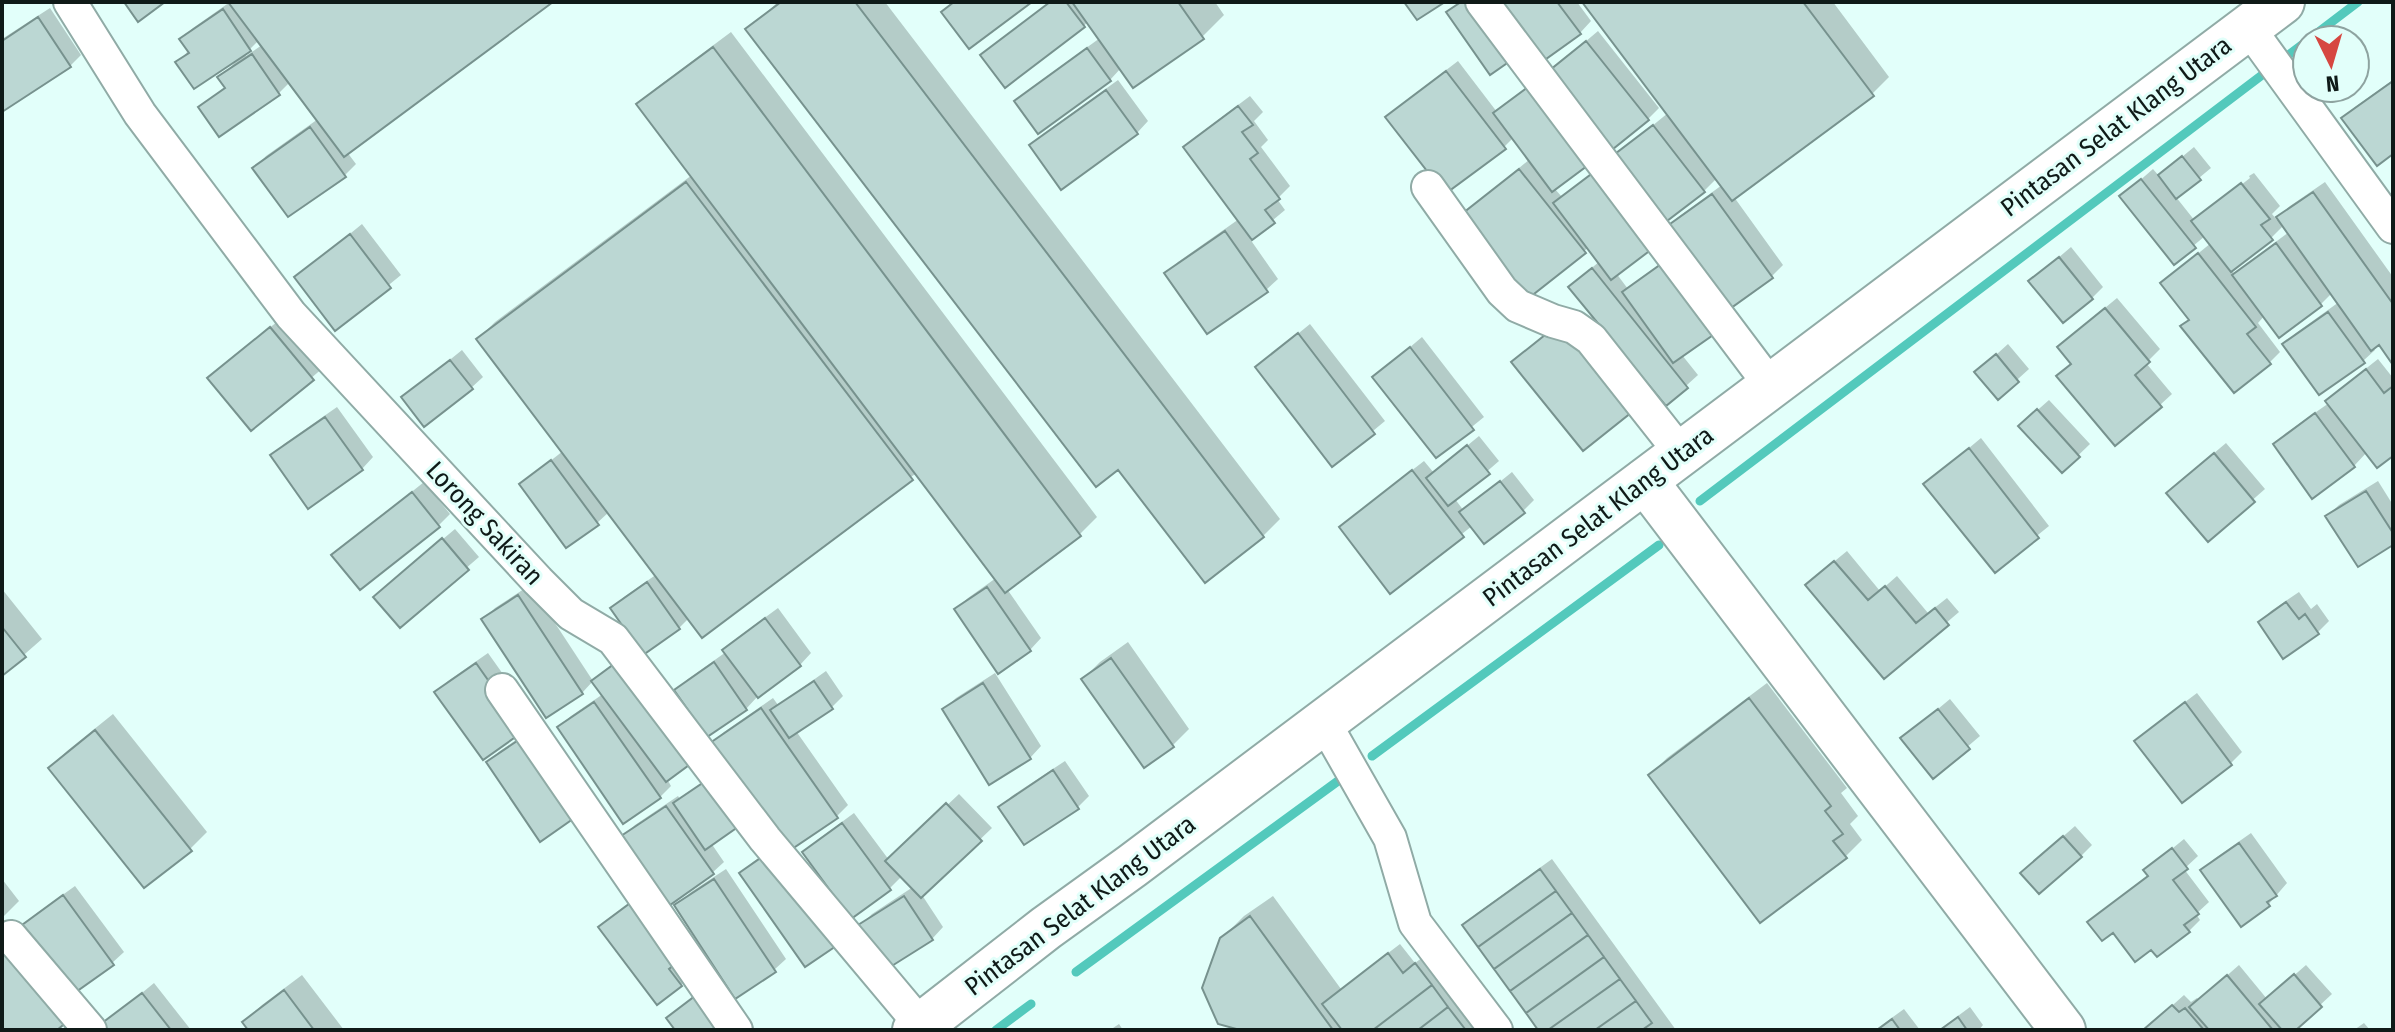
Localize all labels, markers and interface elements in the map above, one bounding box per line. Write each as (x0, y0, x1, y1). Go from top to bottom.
north arrow (2291, 24, 2371, 104)
street label: Pintasan Selat Klang Utara (1995, 30, 2238, 223)
text: N (2325, 69, 2340, 97)
street label: Pintasan Selat Klang Utara (1477, 420, 1720, 613)
street label: Lorong Sakiran (420, 455, 550, 592)
street label: Pintasan Selat Klang Utara (959, 809, 1202, 1002)

